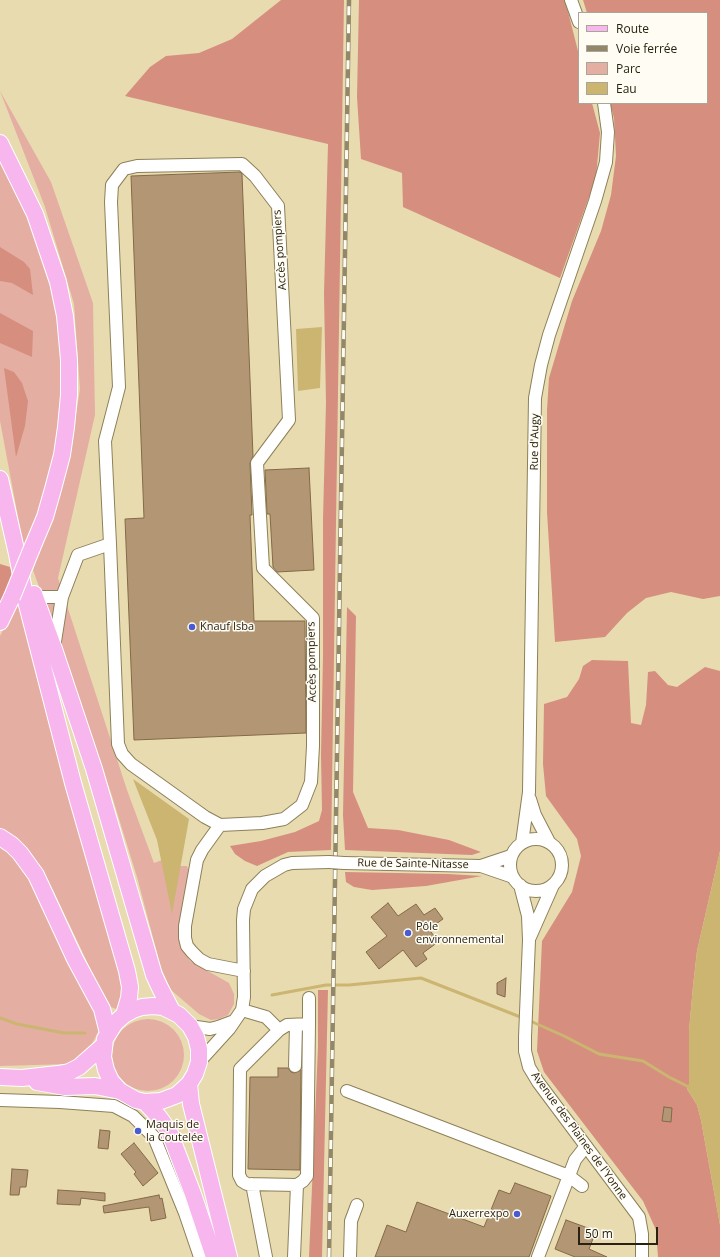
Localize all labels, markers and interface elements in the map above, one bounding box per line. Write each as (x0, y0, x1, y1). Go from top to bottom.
legend (578, 12, 708, 104)
text: Route (616, 20, 649, 37)
text: Voie ferrée (616, 40, 677, 57)
text: Parc (616, 60, 641, 77)
text: Eau (616, 80, 637, 97)
street label: Accès pompiers (271, 209, 289, 291)
street label: Rue d'Augy (528, 413, 542, 471)
place label: Knauf Isba (200, 620, 254, 634)
marker: Knauf Isba (187, 622, 197, 632)
street label: Accès pompiers (305, 622, 319, 702)
street label: Rue de Sainte-Nitasse (357, 856, 469, 872)
place label: Pôle environnemental (416, 920, 504, 946)
marker: Pôle environnemental (403, 928, 413, 938)
street label: Avenue des Plaines de l'Yonne (528, 1069, 630, 1203)
place label: Maquis de la Coutelée (146, 1118, 203, 1144)
marker: Maquis de la Coutelée (133, 1126, 143, 1136)
place label: Auxerrexpo (449, 1207, 509, 1221)
marker: Auxerrexpo (512, 1209, 522, 1219)
scale bar (580, 1219, 660, 1245)
text: 50 m (585, 1225, 613, 1242)

